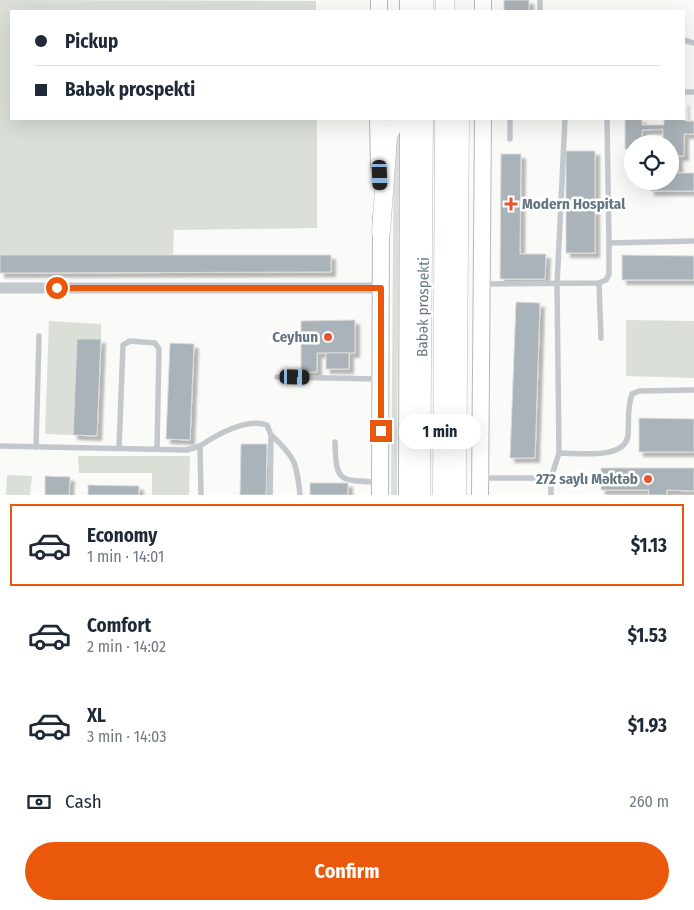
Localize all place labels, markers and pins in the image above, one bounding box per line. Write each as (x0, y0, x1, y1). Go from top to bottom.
place label: Modern Hospital (522, 195, 626, 213)
marker: Modern Hospital (504, 197, 518, 211)
place label: Ceyhun (272, 328, 318, 346)
marker: Ceyhun (322, 331, 334, 343)
place label: 272 saylı Məktəb (535, 470, 638, 488)
marker: 272 saylı Məktəb (642, 473, 654, 485)

